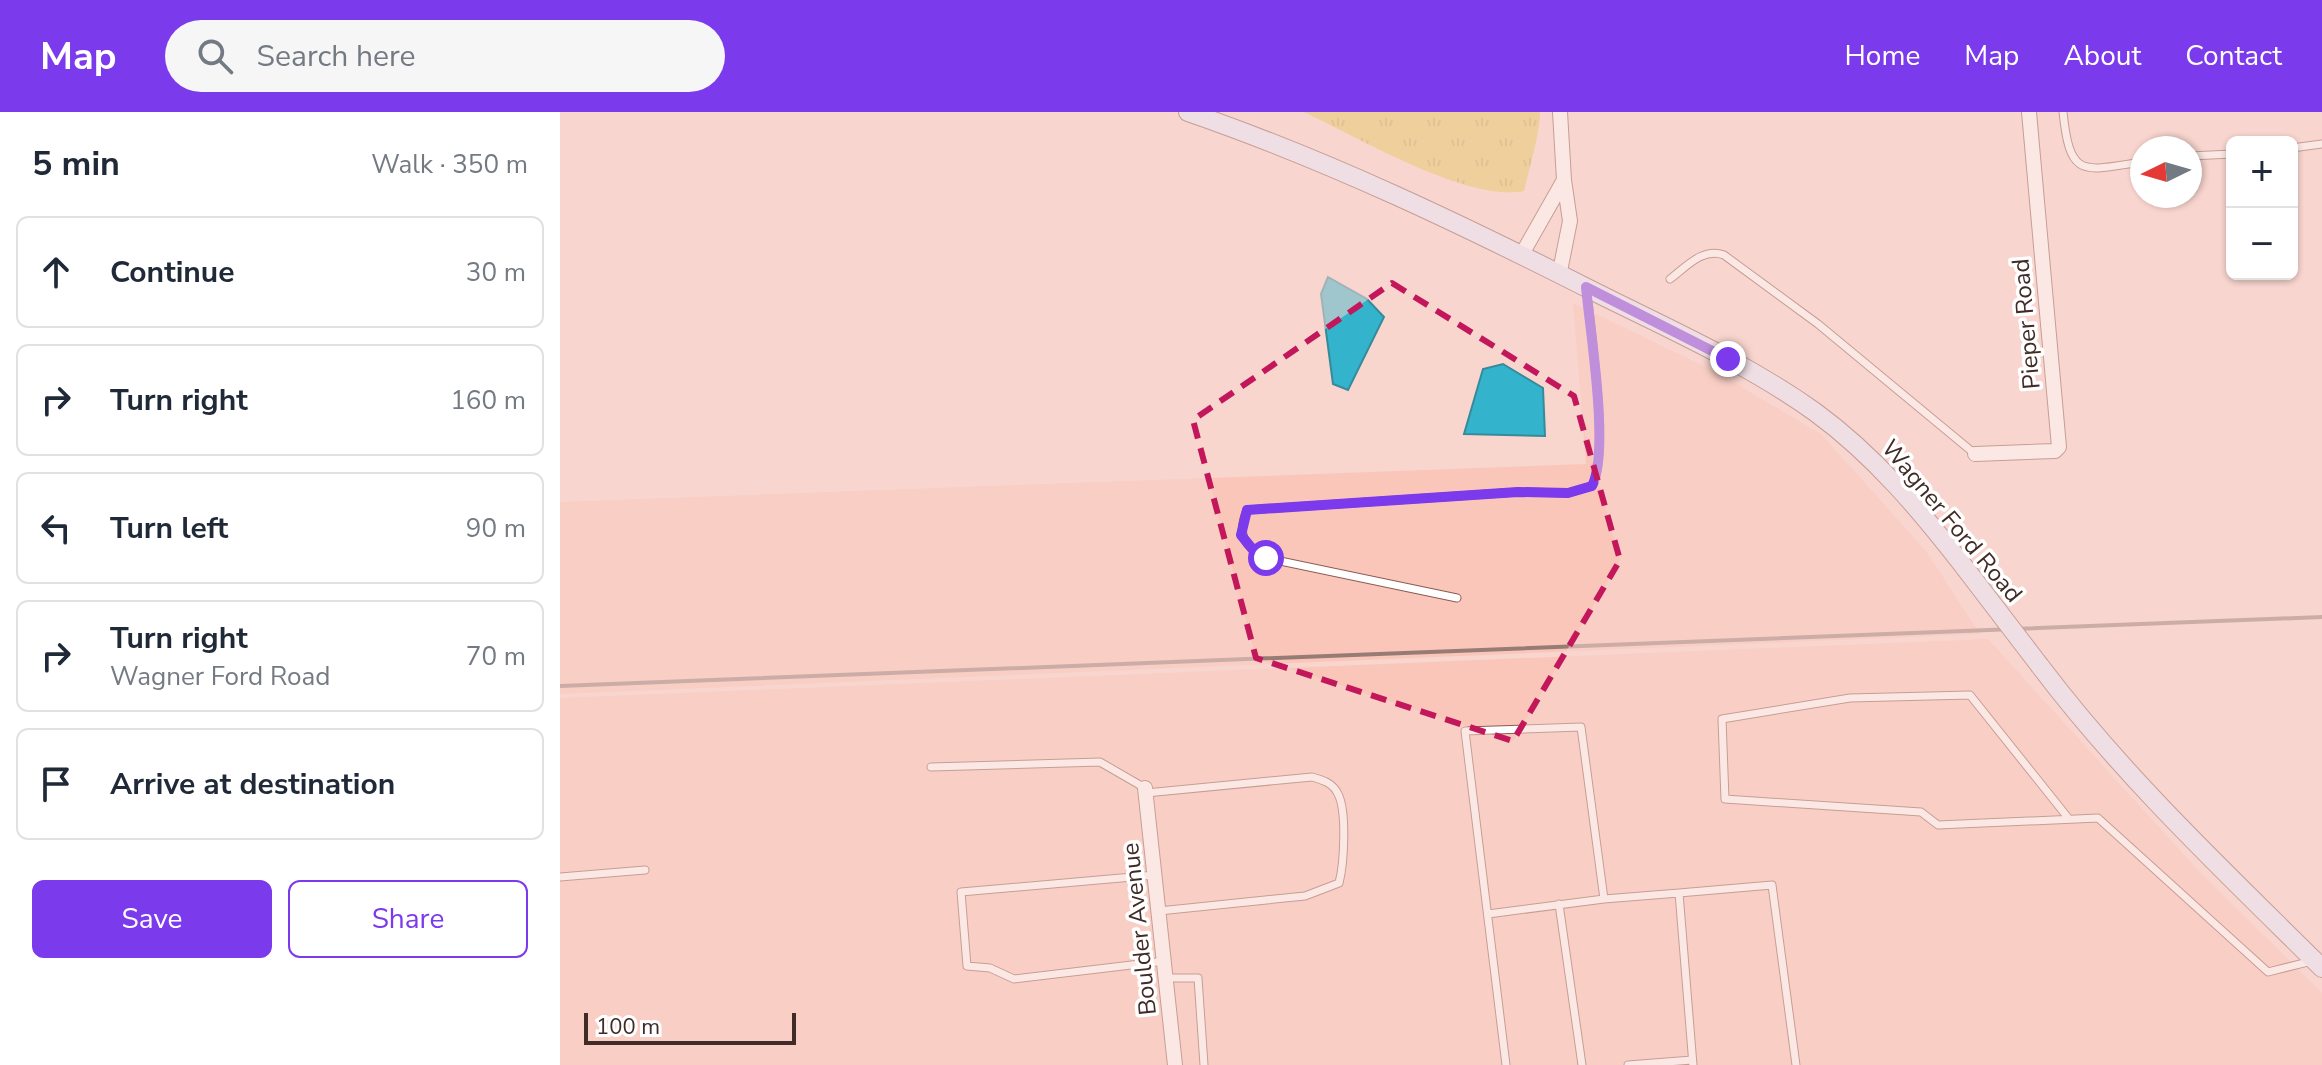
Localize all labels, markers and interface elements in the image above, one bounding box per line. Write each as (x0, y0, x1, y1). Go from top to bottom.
search box (165, 20, 725, 92)
text: Map (40, 31, 117, 82)
icon: search (193, 34, 237, 78)
text: Search here (257, 36, 416, 77)
text: Home (1845, 37, 1920, 75)
text: Map (1964, 37, 2019, 75)
text: About (2063, 37, 2141, 75)
text: Contact (2185, 37, 2282, 75)
north arrow (2130, 136, 2202, 208)
map controls (2226, 136, 2298, 280)
button: + (2226, 136, 2298, 208)
text: 5 min (32, 141, 120, 187)
text: Walk · 350 m (371, 147, 528, 182)
button: − (2226, 208, 2298, 280)
icon: ahead (34, 250, 78, 294)
text: Continue (110, 252, 235, 293)
text: 30 m (466, 255, 526, 290)
street label: Pieper Road (2004, 257, 2048, 391)
route end (1710, 341, 1746, 377)
icon: right (34, 378, 78, 422)
text: Turn right (110, 380, 248, 421)
text: 160 m (450, 383, 526, 418)
street label: Wagner Ford Road (1874, 433, 2030, 609)
icon: left (34, 506, 78, 550)
text: Turn left (110, 508, 228, 549)
text: 90 m (466, 511, 526, 546)
route start (1248, 540, 1284, 576)
text: Turn right (110, 618, 248, 659)
icon: right (34, 634, 78, 678)
text: 70 m (466, 639, 526, 674)
text: Wagner Ford Road (110, 659, 330, 694)
icon: arrive (34, 762, 78, 806)
text: Arrive at destination (110, 764, 395, 805)
street label: Boulder Avenue (1114, 841, 1164, 1017)
button: Save (32, 880, 272, 958)
button: Share (288, 880, 528, 958)
scale bar (584, 1009, 796, 1045)
text: 100 m (596, 1012, 660, 1042)

